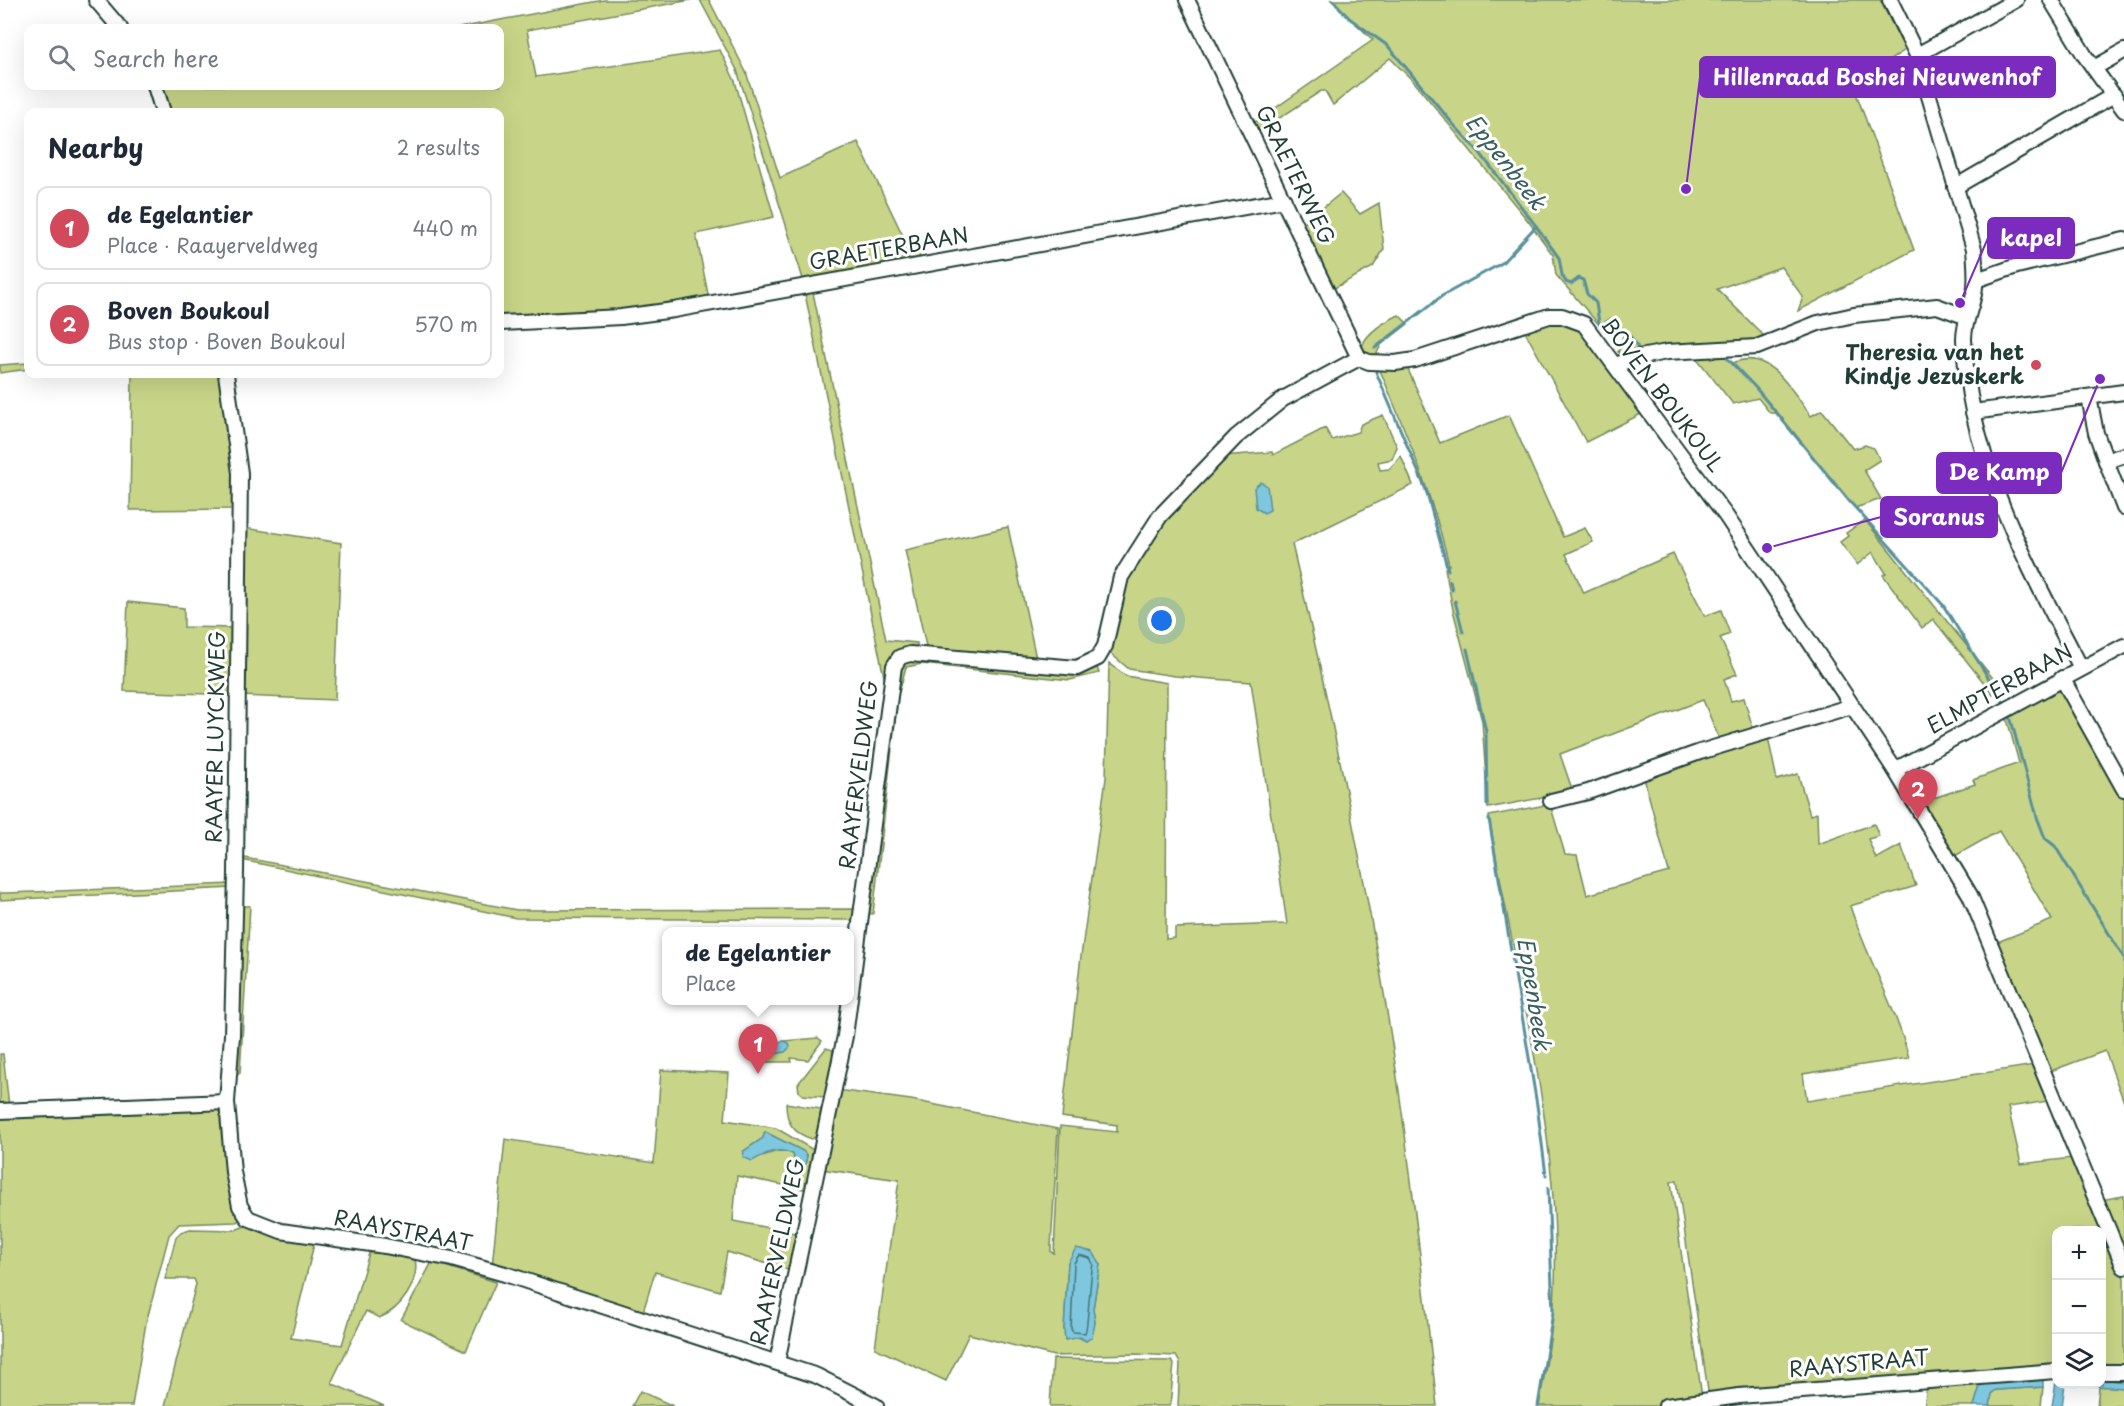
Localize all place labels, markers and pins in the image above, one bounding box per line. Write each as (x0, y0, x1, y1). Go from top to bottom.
callout: Hillenraad Boshei Nieuwenhof (1700, 57, 2055, 97)
callout: kapel (1988, 218, 2074, 258)
place label: Theresia van het Kindje Jezuskerk (1844, 335, 2024, 391)
marker: Theresia van het Kindje Jezuskerk (2029, 358, 2043, 372)
callout: De Kamp (1937, 453, 2061, 493)
callout: Soranus (1881, 497, 1997, 537)
pin: 2 (1898, 770, 1938, 819)
pin: 1 (738, 1024, 777, 1074)

